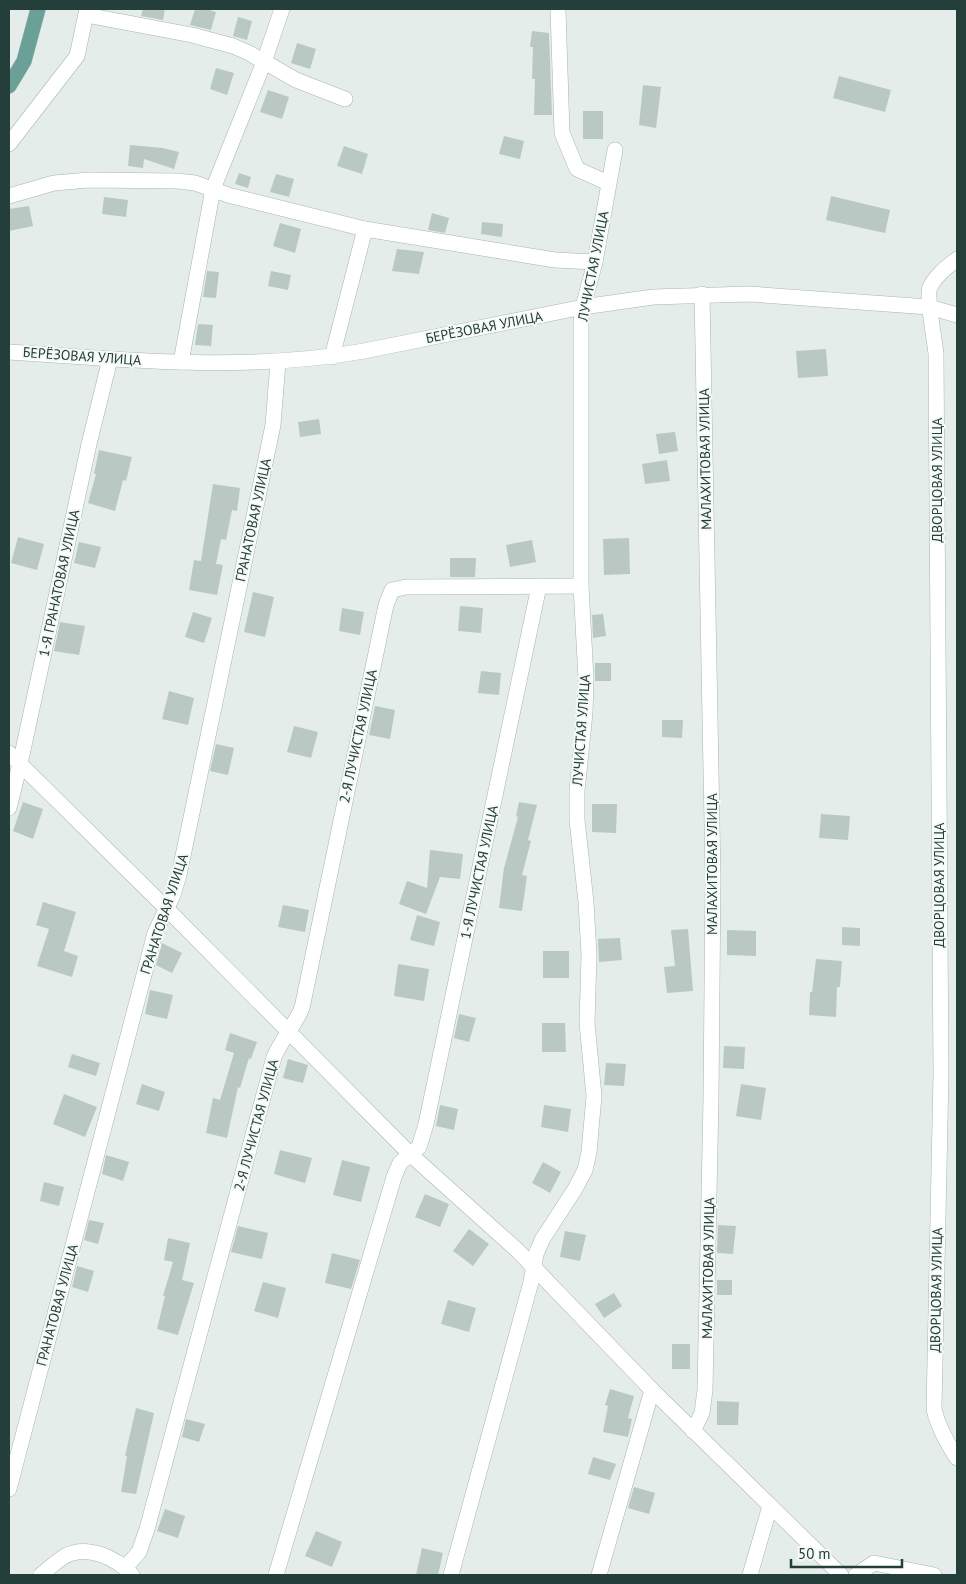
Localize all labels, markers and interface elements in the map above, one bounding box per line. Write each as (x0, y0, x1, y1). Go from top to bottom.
street label: ЛУЧИСТАЯ УЛИЦА (573, 209, 613, 324)
street label: БЕРЁЗОВАЯ УЛИЦА (424, 307, 545, 347)
street label: БЕРЁЗОВАЯ УЛИЦА (22, 343, 143, 369)
street label: МАЛАХИТОВАЯ УЛИЦА (695, 387, 715, 530)
street label: ДВОРЦОВАЯ УЛИЦА (928, 417, 946, 542)
street label: ГРАНАТОВАЯ УЛИЦА (231, 456, 275, 583)
street label: 1-Я ГРАНАТОВАЯ УЛИЦА (35, 507, 84, 658)
street label: 2-Я ЛУЧИСТАЯ УЛИЦА (335, 667, 381, 805)
street label: ЛУЧИСТАЯ УЛИЦА (568, 673, 594, 788)
street label: МАЛАХИТОВАЯ УЛИЦА (703, 792, 721, 935)
street label: 1-Я ЛУЧИСТАЯ УЛИЦА (456, 803, 502, 941)
street label: ДВОРЦОВАЯ УЛИЦА (930, 822, 948, 947)
street label: ГРАНАТОВАЯ УЛИЦА (136, 851, 192, 977)
street label: 2-Я ЛУЧИСТАЯ УЛИЦА (230, 1056, 283, 1193)
street label: МАЛАХИТОВАЯ УЛИЦА (698, 1196, 718, 1339)
street label: ДВОРЦОВАЯ УЛИЦА (926, 1227, 946, 1353)
street label: ГРАНАТОВАЯ УЛИЦА (32, 1241, 82, 1368)
scale bar (791, 1536, 902, 1568)
text: 50 m (798, 1544, 831, 1563)

